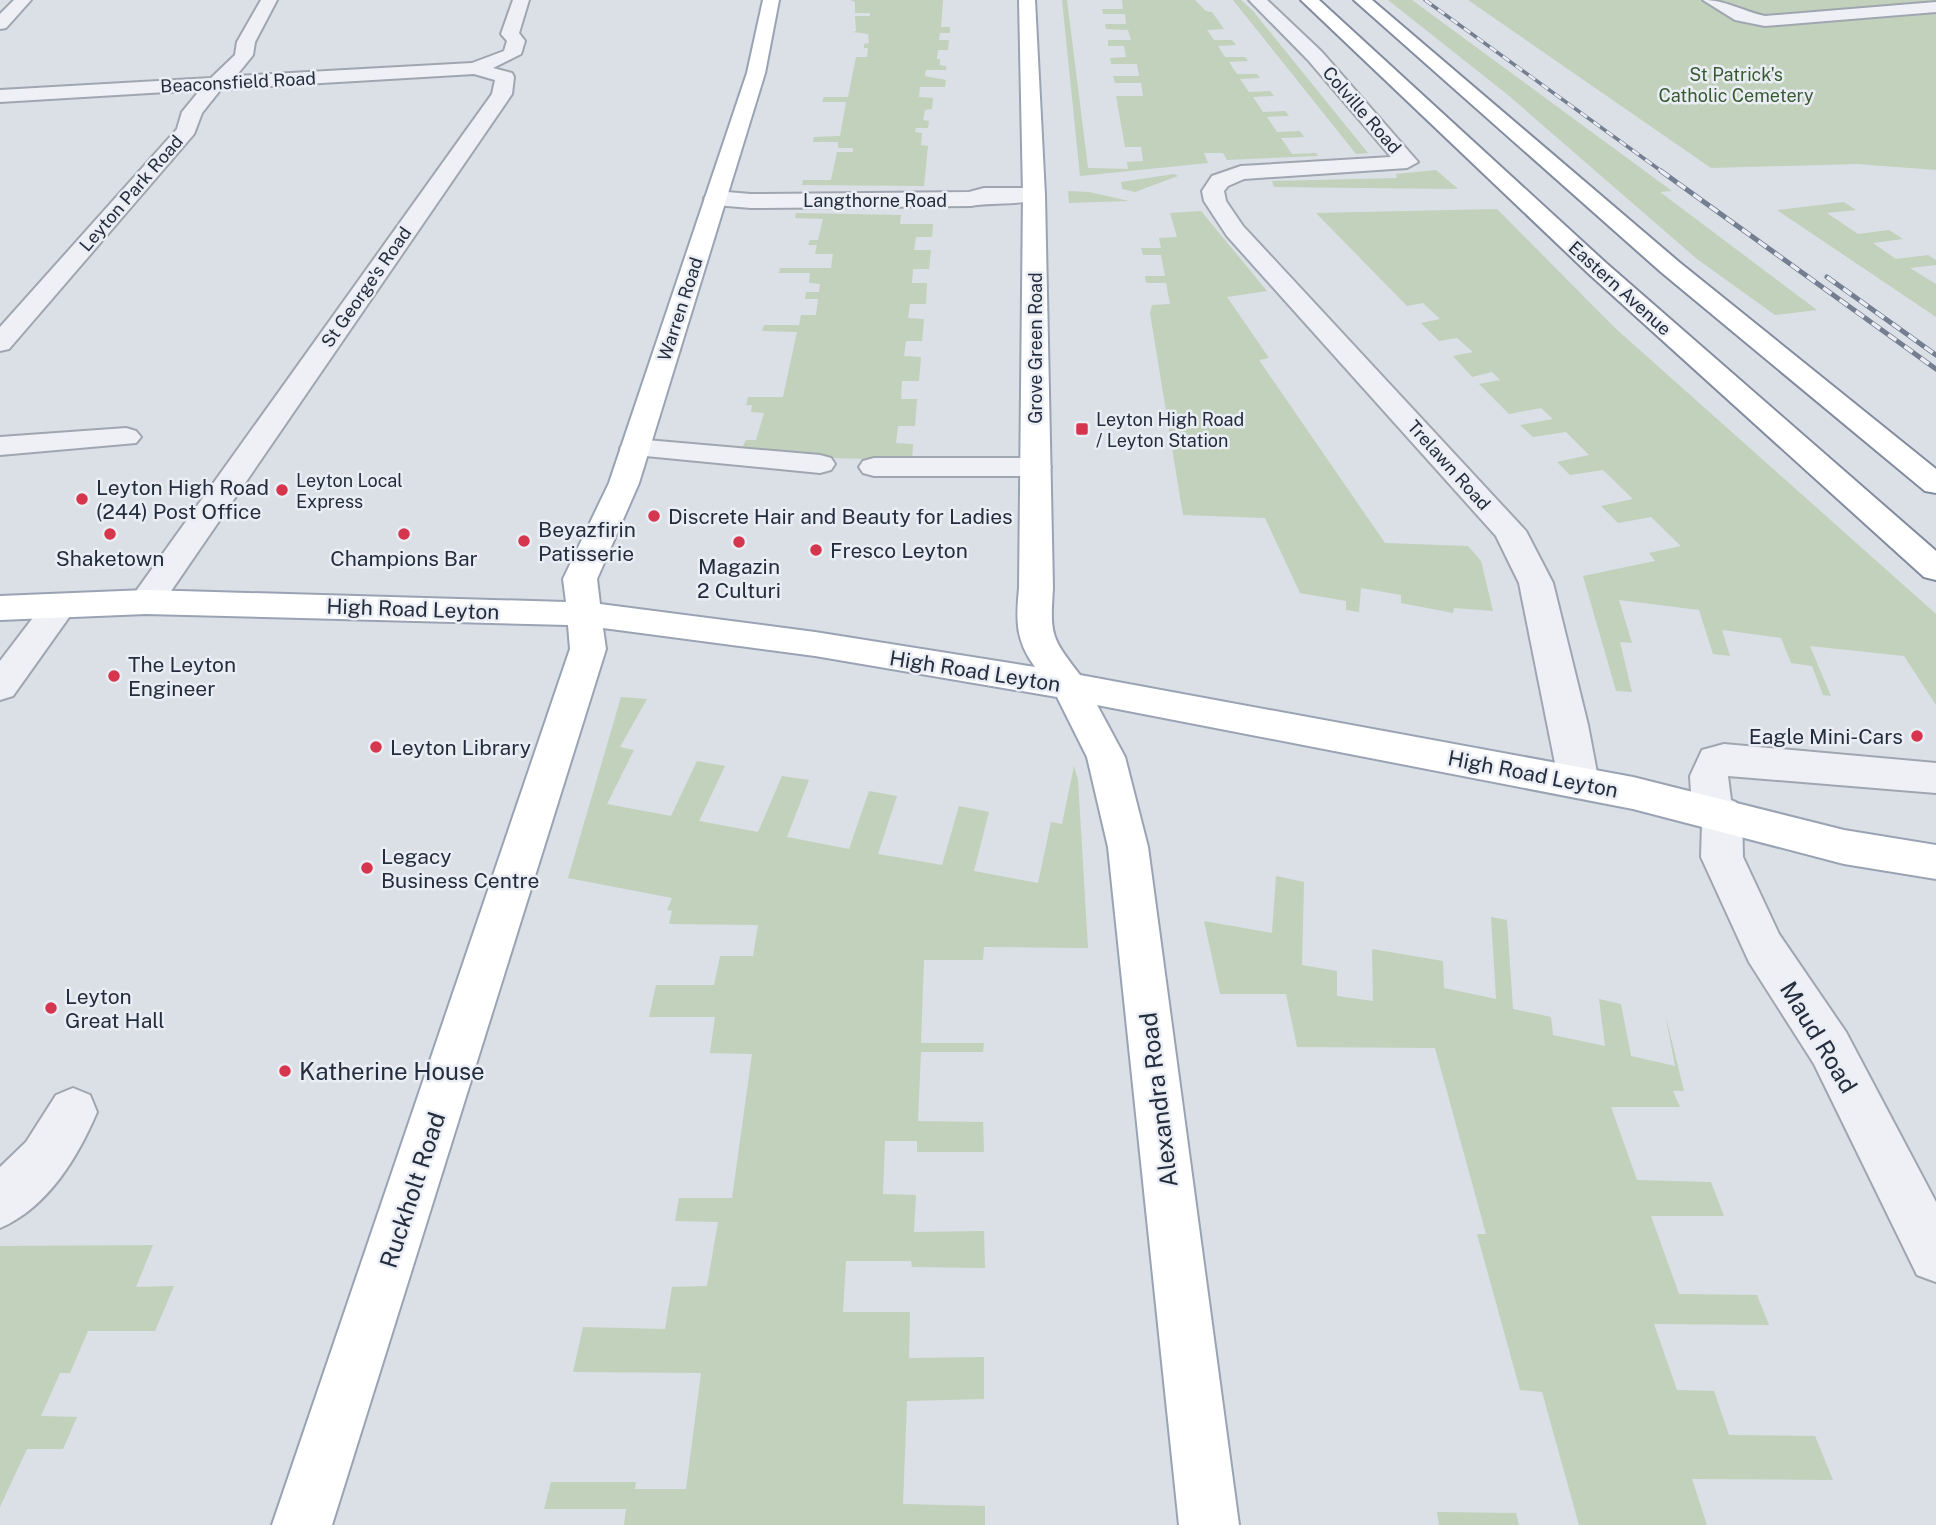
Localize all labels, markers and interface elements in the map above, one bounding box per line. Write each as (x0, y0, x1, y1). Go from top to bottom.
street label: Colville Road (1318, 62, 1406, 158)
park label: St Patrick's Catholic Cemetery (1658, 64, 1814, 106)
street label: Beaconsfield Road (160, 67, 316, 97)
street label: Leyton Park Road (75, 131, 187, 255)
street label: Langthorne Road (803, 190, 947, 211)
street label: St George's Road (317, 223, 415, 351)
street label: Eastern Avenue (1565, 237, 1675, 339)
street label: Warren Road (653, 254, 707, 364)
street label: Grove Green Road (1025, 272, 1046, 424)
place label: Leyton High Road / Leyton Station (1096, 409, 1244, 451)
street label: Trelawn Road (1403, 416, 1495, 514)
marker: Leyton High Road / Leyton Station (1074, 421, 1090, 437)
place label: Leyton Local Express (296, 470, 403, 512)
place label: Leyton High Road (244) Post Office (96, 475, 269, 524)
marker: Leyton Local Express (274, 482, 290, 498)
marker: Leyton High Road (244) Post Office (74, 491, 90, 507)
place label: Discrete Hair and Beauty for Ladies (668, 504, 1013, 529)
marker: Discrete Hair and Beauty for Ladies (646, 508, 662, 524)
place label: Beyazfirin Patisserie (538, 517, 636, 566)
marker: Shaketown (102, 526, 118, 542)
marker: Champions Bar (396, 526, 412, 542)
marker: Beyazfirin Patisserie (516, 533, 532, 549)
marker: Magazin 2 Culturi (731, 534, 747, 550)
place label: Fresco Leyton (830, 538, 968, 563)
marker: Fresco Leyton (808, 542, 824, 558)
place label: Shaketown (56, 546, 164, 571)
place label: Champions Bar (330, 546, 478, 571)
place label: Magazin 2 Culturi (697, 554, 781, 603)
street label: High Road Leyton (326, 593, 500, 625)
street label: High Road Leyton (888, 645, 1062, 697)
place label: The Leyton Engineer (128, 652, 236, 701)
marker: The Leyton Engineer (106, 668, 122, 684)
place label: Eagle Mini-Cars (1749, 724, 1903, 749)
marker: Eagle Mini-Cars (1909, 728, 1925, 744)
place label: Leyton Library (390, 735, 531, 760)
marker: Leyton Library (368, 739, 384, 755)
street label: High Road Leyton (1446, 745, 1620, 803)
place label: Legacy Business Centre (381, 844, 540, 893)
marker: Legacy Business Centre (359, 860, 375, 876)
street label: Maud Road (1775, 976, 1863, 1098)
place label: Leyton Great Hall (65, 984, 165, 1033)
marker: Leyton Great Hall (43, 1000, 59, 1016)
street label: Alexandra Road (1133, 1011, 1183, 1189)
place label: Katherine House (299, 1057, 485, 1085)
marker: Katherine House (277, 1063, 293, 1079)
street label: Ruckholt Road (374, 1109, 450, 1271)

